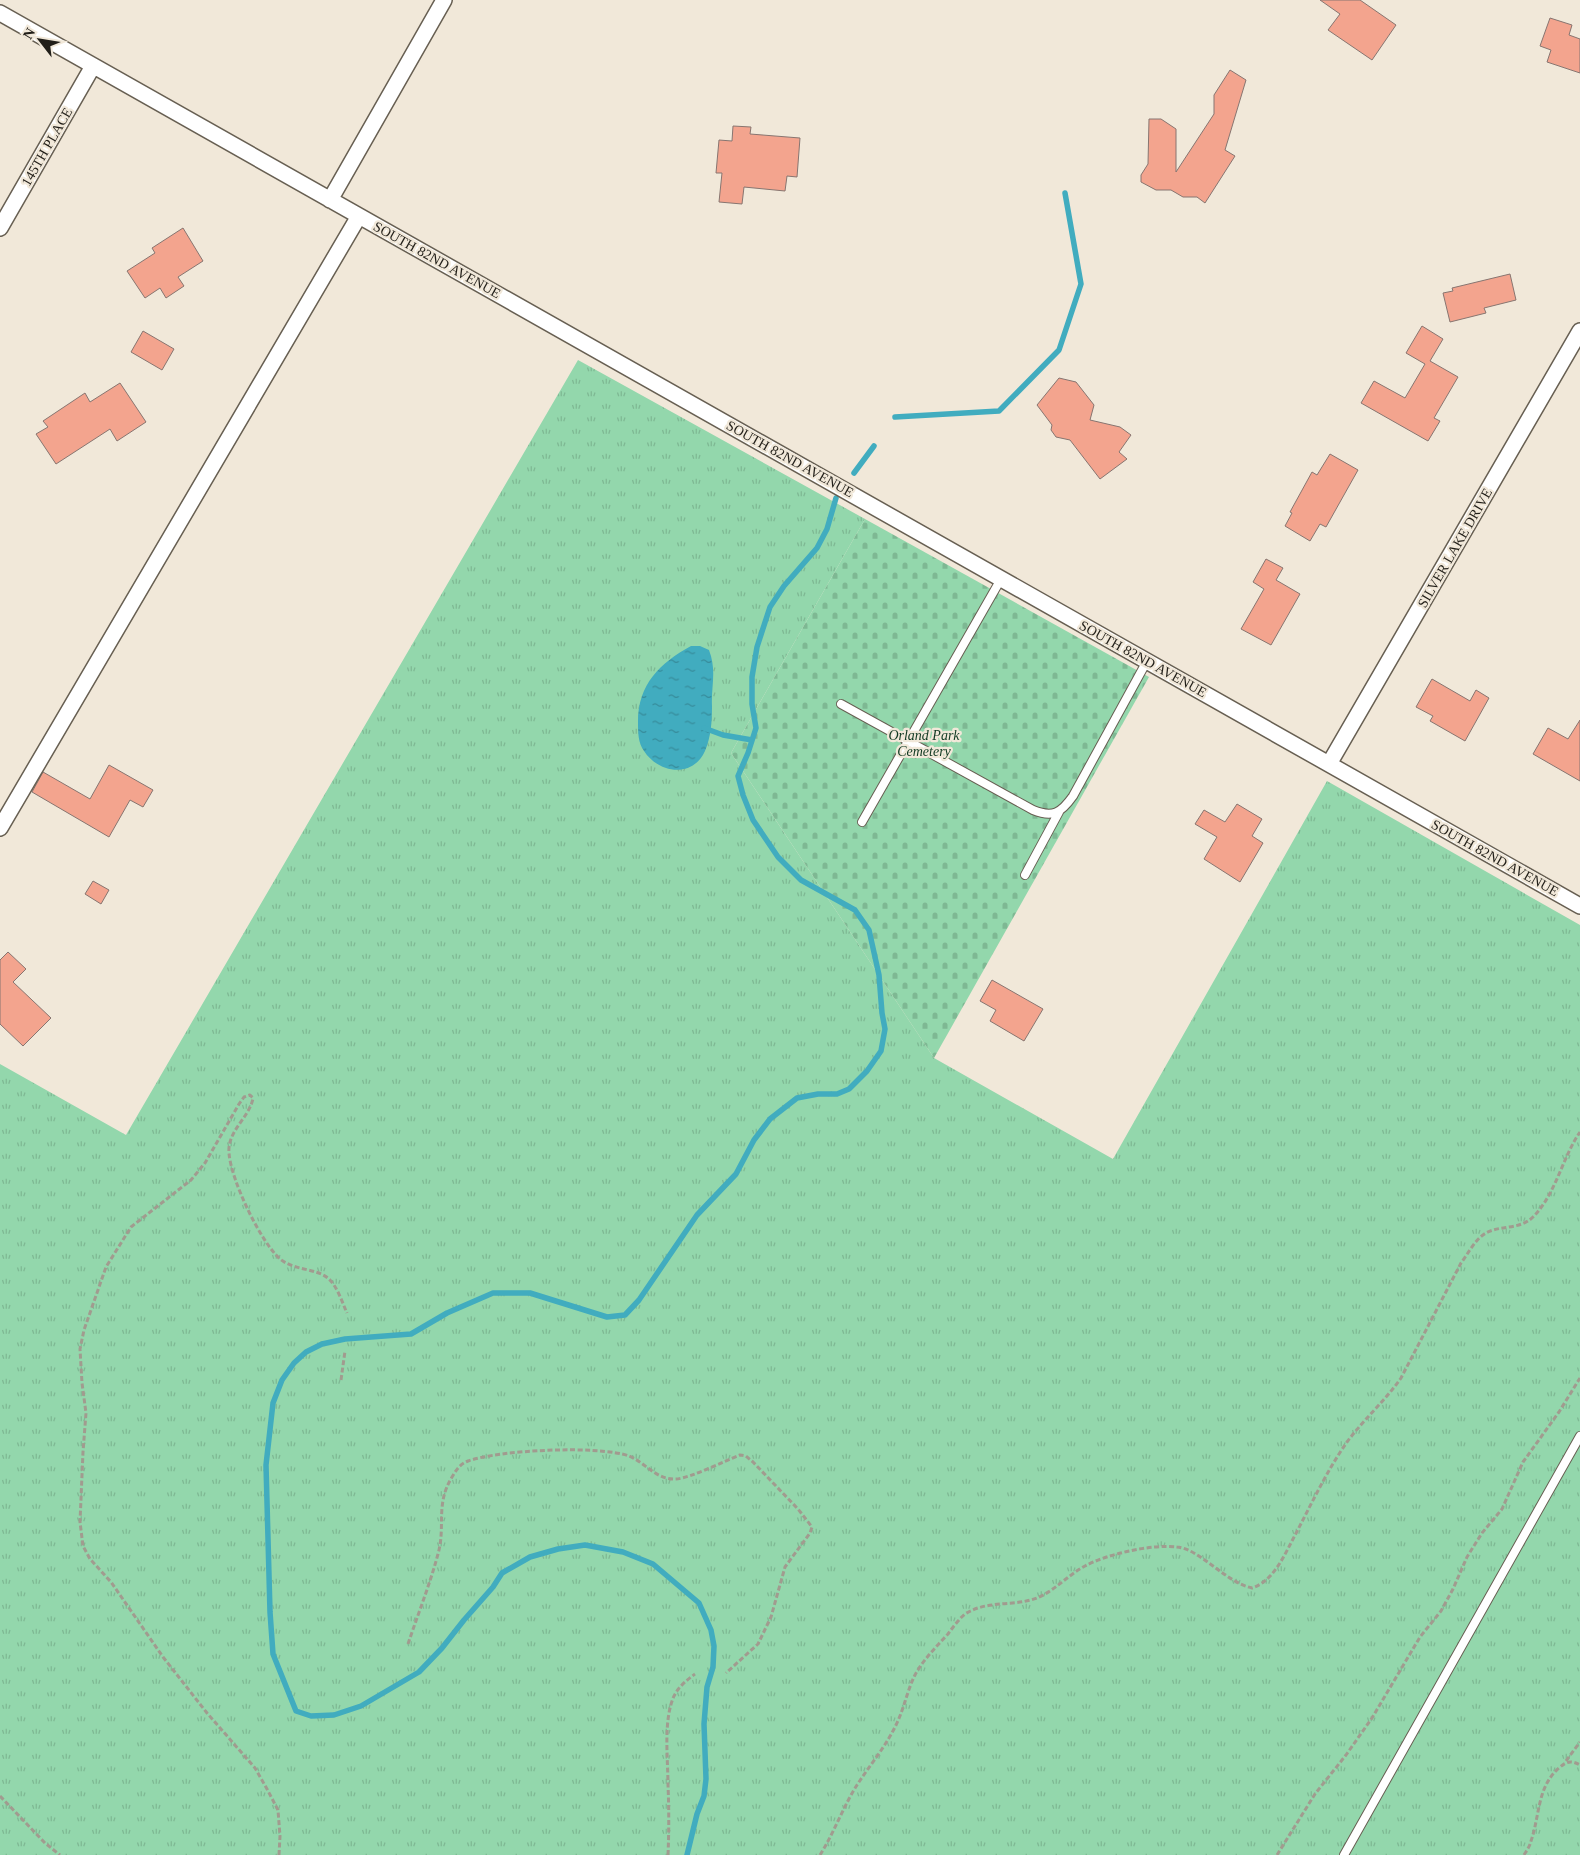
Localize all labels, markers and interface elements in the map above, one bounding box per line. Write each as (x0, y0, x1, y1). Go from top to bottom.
north arrow (15, 15, 65, 65)
text: N (20, 25, 38, 42)
street label: 145TH PLACE (19, 105, 75, 189)
street label: SOUTH 82ND AVENUE (371, 219, 503, 301)
street label: SOUTH 82ND AVENUE (724, 418, 856, 500)
street label: SILVER LAKE DRIVE (1415, 486, 1495, 610)
street label: SOUTH 82ND AVENUE (1077, 618, 1209, 700)
park label: Orland Park Cemetery (888, 728, 960, 759)
street label: SOUTH 82ND AVENUE (1429, 817, 1561, 899)

